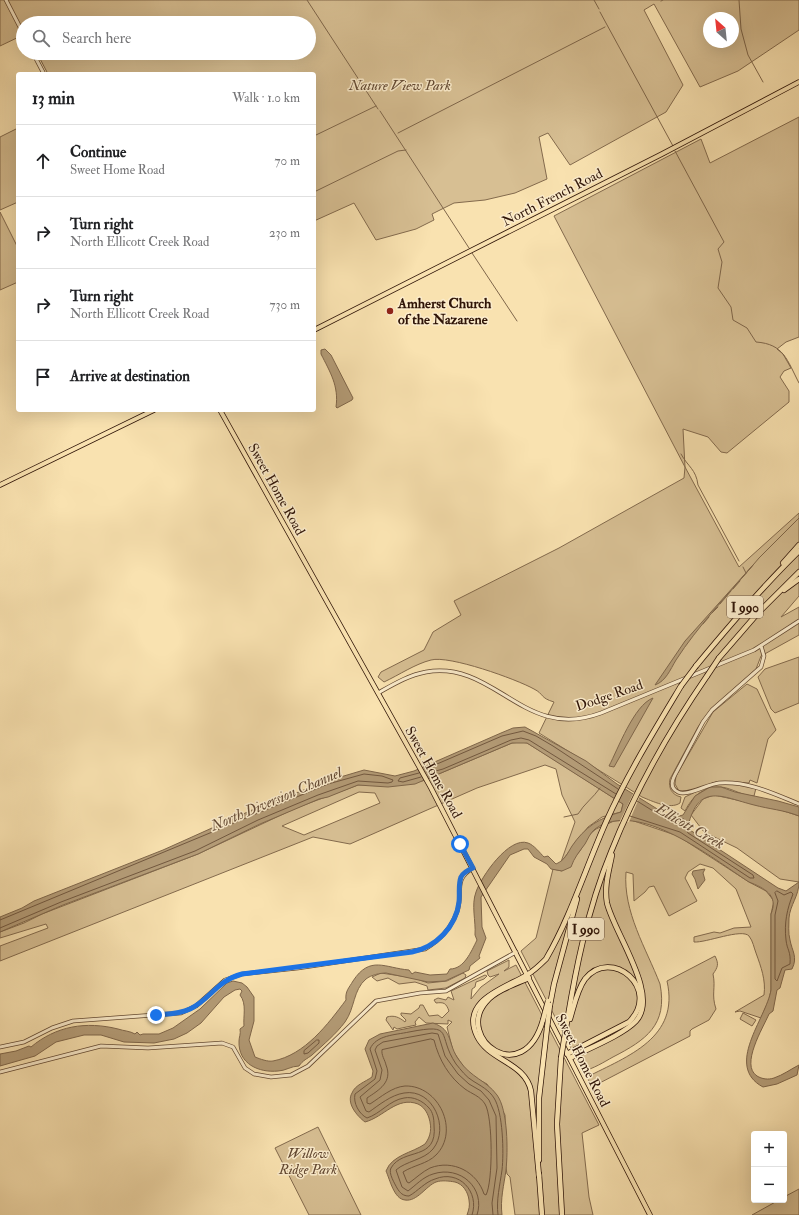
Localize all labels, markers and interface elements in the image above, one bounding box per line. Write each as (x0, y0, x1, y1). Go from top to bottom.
north arrow (703, 12, 739, 48)
search box (16, 16, 316, 60)
icon: search (30, 27, 52, 49)
text: Search here (62, 29, 131, 48)
park label: Nature View Park (348, 77, 451, 94)
text: 13 min (32, 88, 75, 109)
text: Walk · 1.0 km (232, 90, 300, 106)
text: Continue (70, 143, 126, 162)
icon: ahead (32, 150, 54, 172)
text: 70 m (275, 153, 300, 169)
text: Sweet Home Road (70, 162, 165, 178)
street label: North French Road (499, 165, 606, 230)
text: Turn right (70, 215, 133, 234)
icon: right (32, 222, 54, 244)
text: 230 m (269, 225, 300, 241)
text: North Ellicott Creek Road (70, 234, 209, 250)
text: Turn right (70, 287, 133, 306)
icon: right (32, 294, 54, 316)
place label: Amherst Church of the Nazarene (397, 295, 492, 328)
text: 730 m (270, 297, 300, 313)
text: North Ellicott Creek Road (70, 306, 209, 322)
marker: Amherst Church of the Nazarene (385, 306, 395, 316)
icon: arrive (32, 366, 54, 388)
text: Arrive at destination (70, 367, 190, 386)
street label: Sweet Home Road (244, 440, 309, 538)
road number: I 990 (727, 596, 763, 618)
street label: Dodge Road (573, 676, 645, 715)
street label: Sweet Home Road (401, 723, 466, 821)
water label: North Diversion Channel (207, 763, 346, 836)
water label: Ellicott Creek (651, 799, 727, 854)
route start (451, 835, 469, 853)
road number: I 990 (568, 918, 604, 940)
route end (147, 1006, 165, 1024)
street label: Sweet Home Road (552, 1011, 613, 1110)
map controls (751, 1131, 787, 1203)
button: + (751, 1131, 787, 1167)
park label: Willow Ridge Park (278, 1145, 337, 1178)
button: − (751, 1167, 787, 1203)

